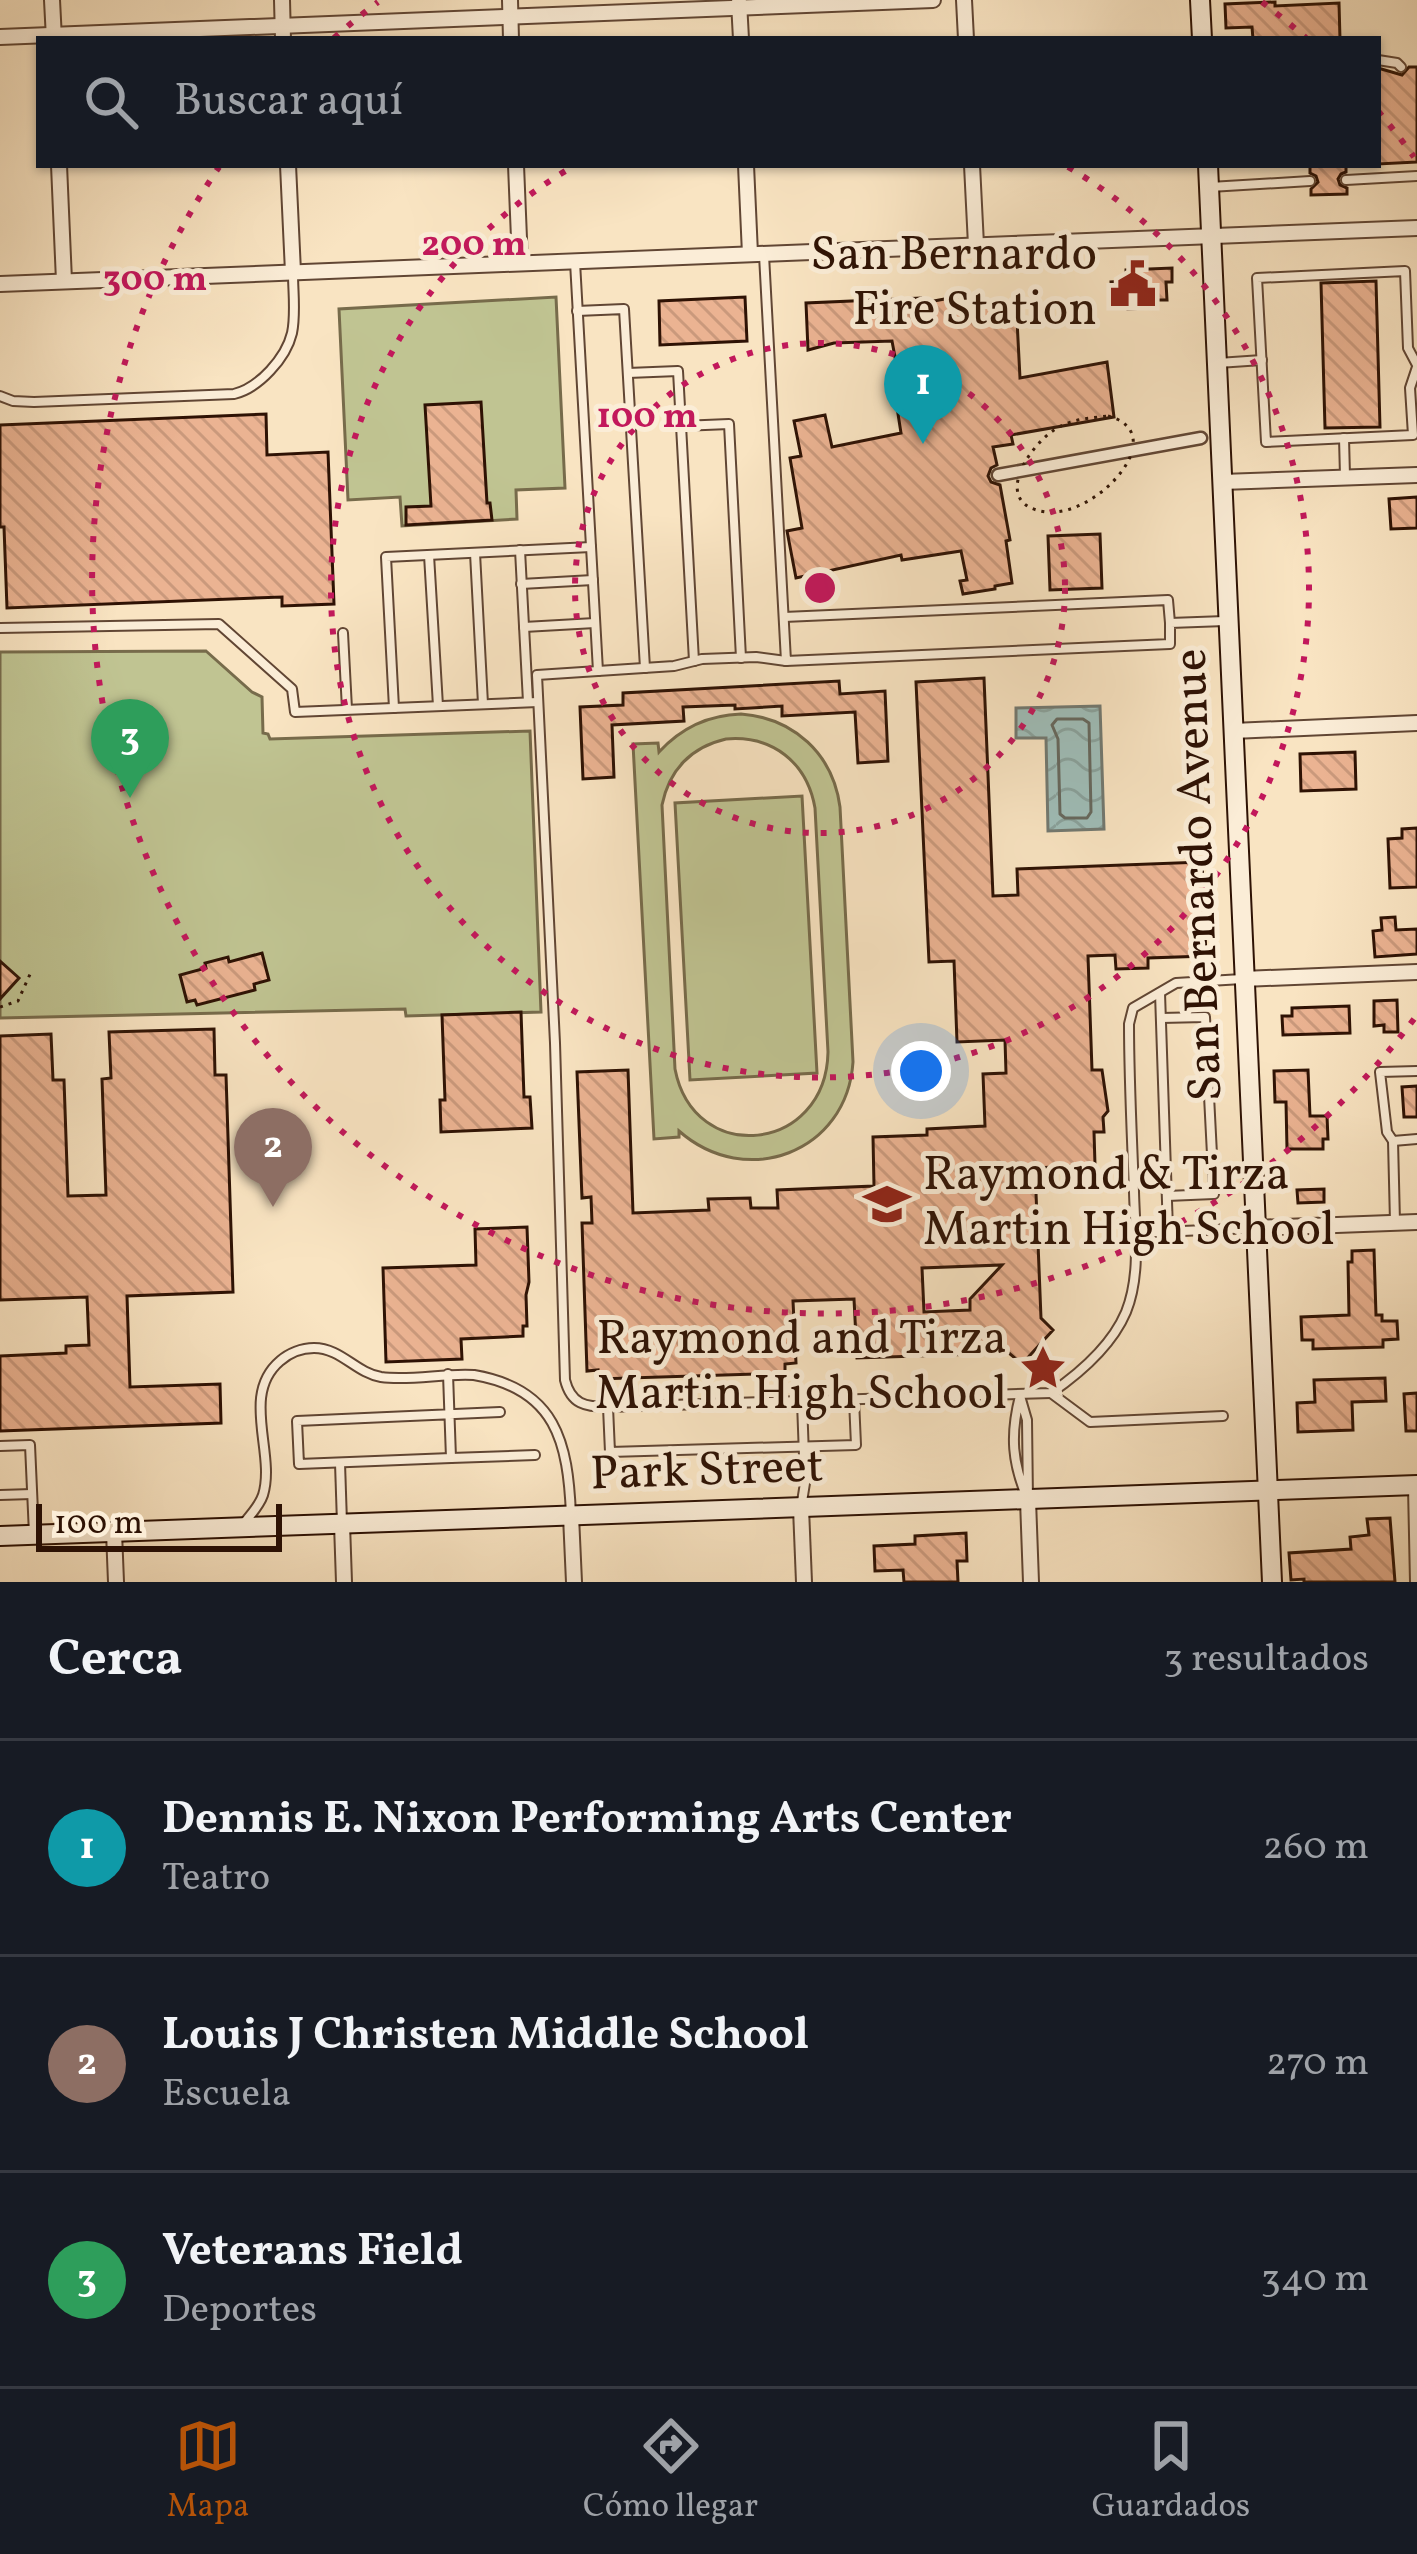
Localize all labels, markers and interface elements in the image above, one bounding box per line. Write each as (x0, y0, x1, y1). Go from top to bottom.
search box (36, 36, 1381, 168)
icon: search (78, 69, 144, 135)
text: Buscar aquí (174, 71, 403, 134)
text: 200 m (421, 221, 527, 271)
place label: San Bernardo Fire Station (810, 223, 1097, 345)
text: 300 m (103, 256, 207, 306)
public building icon: San Bernardo Fire Station (1108, 259, 1158, 309)
pin: 1 (884, 345, 962, 444)
text: 100 m (596, 393, 698, 443)
centre of rings (799, 567, 841, 609)
street label: San Bernardo Avenue (1159, 647, 1241, 1103)
pin: 3 (91, 699, 169, 798)
your location (891, 1041, 951, 1101)
pin: 2 (234, 1108, 312, 1207)
place label: Raymond & Tirza Martin High School (923, 1143, 1335, 1265)
school or university icon: Raymond & Tirza Martin High School (862, 1179, 912, 1229)
place label: Raymond and Tirza Martin High School (595, 1307, 1007, 1429)
place icon: Raymond and Tirza Martin High School (1018, 1343, 1068, 1393)
street label: Park Street (589, 1434, 825, 1510)
scale bar (36, 1498, 282, 1551)
text: 100 m (54, 1502, 143, 1548)
text: Cerca (48, 1625, 183, 1696)
text: 3 resultados (1163, 1633, 1369, 1687)
text: Dennis E. Nixon Performing Arts Center (162, 1789, 1012, 1852)
text: 1 (79, 1821, 95, 1875)
text: 260 m (1263, 1821, 1369, 1875)
text: Teatro (162, 1852, 270, 1906)
text: Louis J Christen Middle School (162, 2005, 809, 2068)
text: 2 (77, 2037, 97, 2091)
text: 270 m (1266, 2037, 1369, 2091)
text: Escuela (162, 2068, 291, 2122)
text: Veterans Field (162, 2221, 463, 2284)
text: 3 (77, 2253, 97, 2307)
text: 340 m (1261, 2253, 1369, 2307)
text: Deportes (162, 2284, 317, 2338)
tab: Mapa (167, 2413, 249, 2531)
tab: Cómo llegar (583, 2413, 758, 2531)
tab: Guardados (1092, 2413, 1250, 2531)

